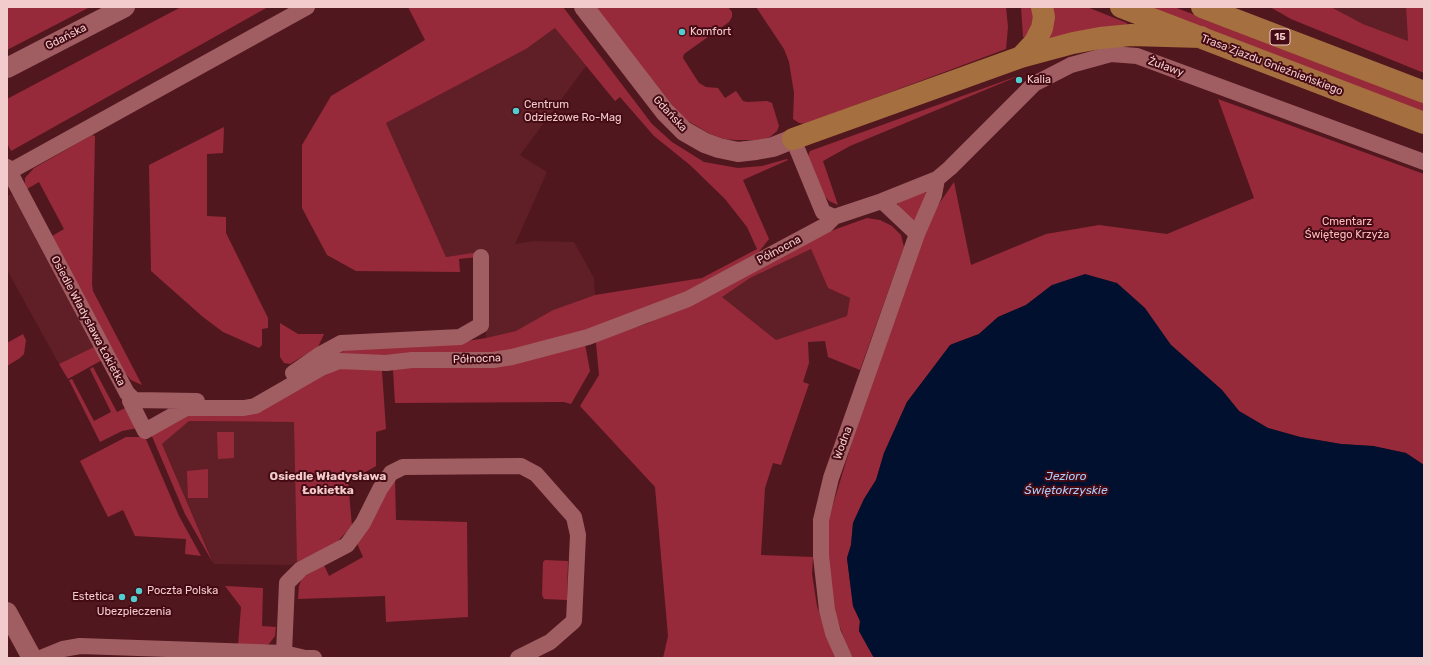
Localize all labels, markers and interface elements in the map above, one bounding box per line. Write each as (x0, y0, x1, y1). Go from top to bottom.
street label: Gdańska (43, 21, 89, 53)
place label: Komfort (690, 25, 731, 39)
marker: Komfort (677, 27, 687, 37)
road number: 15 (1270, 29, 1290, 45)
street label: Trasa Zjazdu Gnieźnieńskiego (1199, 32, 1345, 98)
street label: Żuławy (1146, 54, 1186, 80)
place label: Kalia (1027, 73, 1051, 87)
marker: Kalia (1014, 75, 1024, 85)
street label: Gdańska (650, 93, 690, 135)
place label: Centrum Odzieżowe Ro-Mag (524, 98, 622, 124)
marker: Centrum Odzieżowe Ro-Mag (511, 106, 521, 116)
park label: Cmentarz Świętego Krzyża (1305, 215, 1389, 241)
street label: Północna (755, 233, 803, 267)
street label: Osiedle Władysława Łokietka (48, 254, 128, 388)
street label: Północna (453, 352, 501, 366)
street label: Wodna (831, 425, 855, 461)
district label: Osiedle Władysława Łokietka (270, 470, 386, 498)
water label: Jezioro Świętokrzyskie (1024, 470, 1108, 498)
place label: Poczta Polska (147, 584, 218, 598)
marker: Poczta Polska (134, 586, 144, 596)
place label: Estetica (72, 590, 114, 604)
marker: Estetica (117, 592, 127, 602)
marker: Ubezpieczenia (129, 594, 139, 604)
place label: Ubezpieczenia (97, 605, 171, 619)

